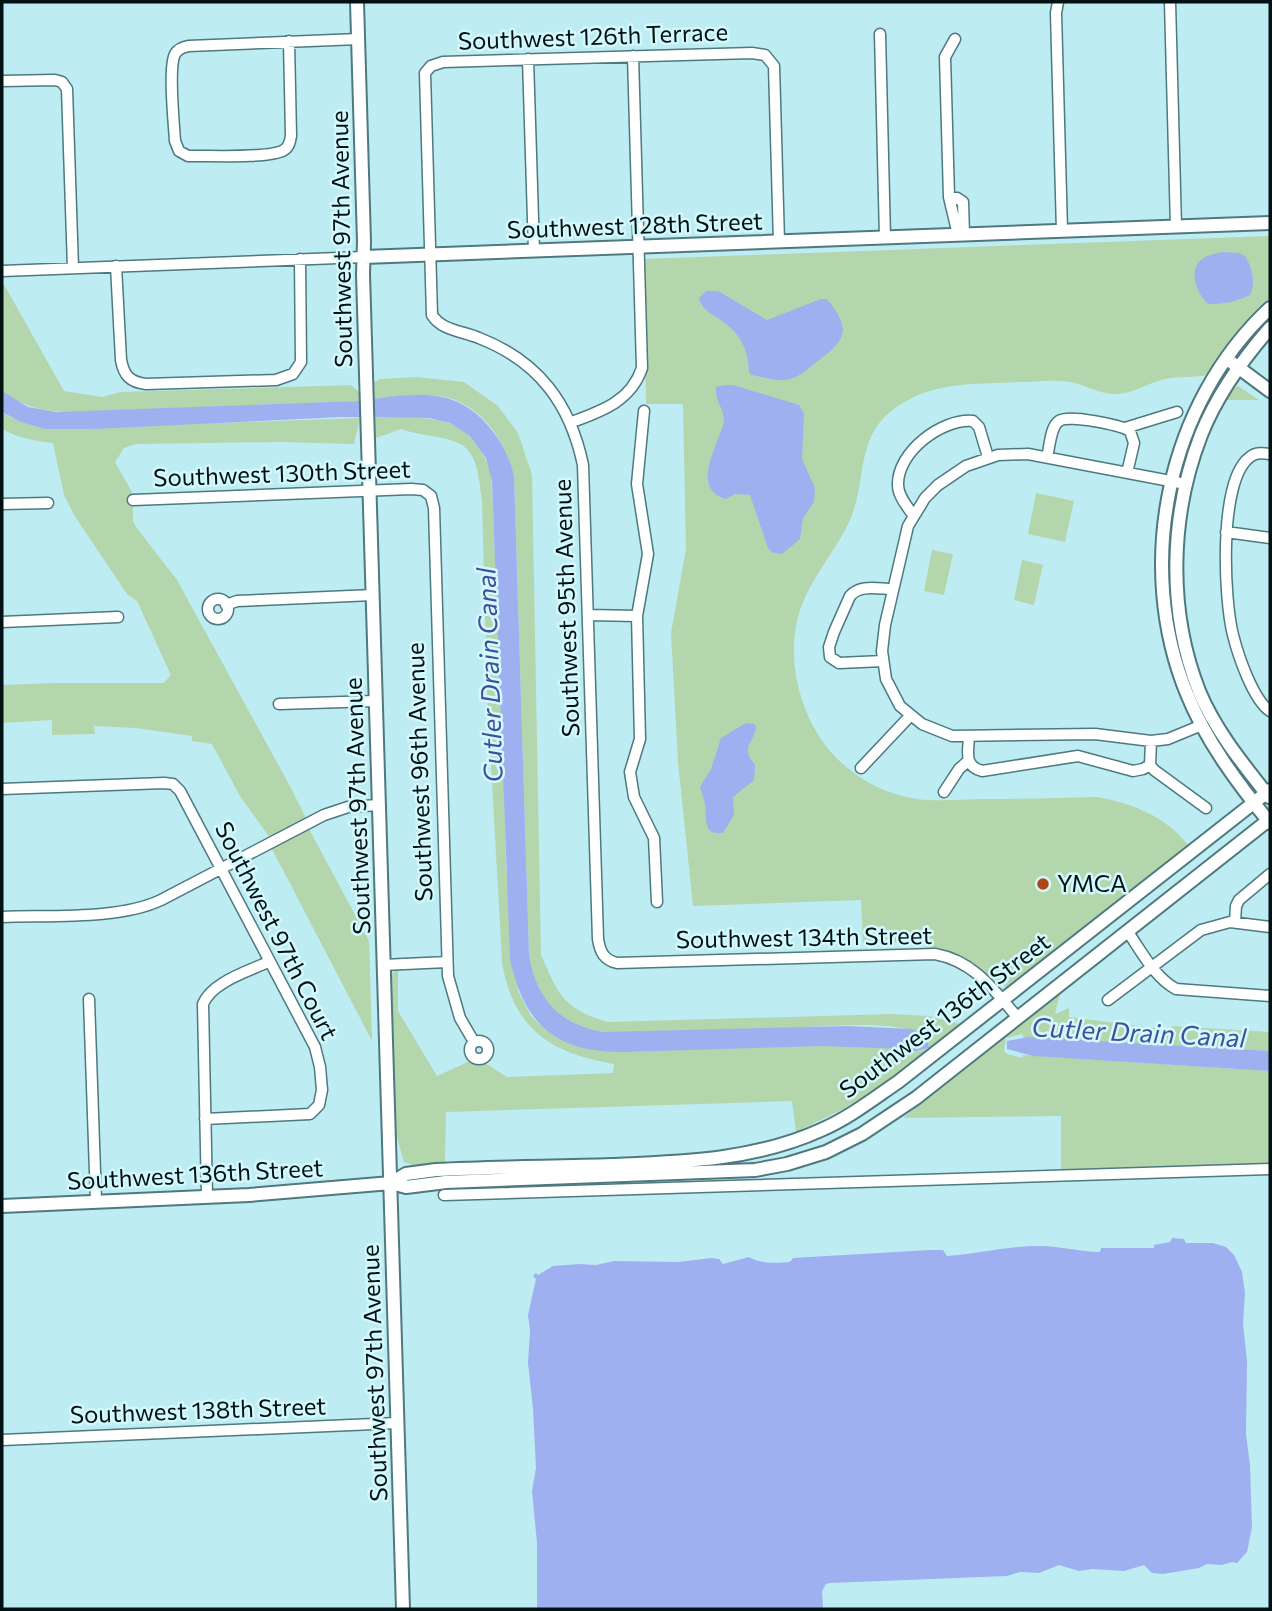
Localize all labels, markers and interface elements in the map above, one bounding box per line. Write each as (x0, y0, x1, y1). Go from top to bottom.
street label: Southwest 126th Terrace (457, 16, 729, 55)
street label: Southwest 97th Avenue (324, 110, 357, 368)
street label: Southwest 128th Street (507, 206, 764, 243)
street label: Southwest 130th Street (153, 454, 411, 491)
street label: Southwest 95th Avenue (547, 478, 585, 738)
water label: Cutler Drain Canal (469, 566, 508, 783)
street label: Southwest 96th Avenue (399, 642, 438, 902)
street label: Southwest 97th Avenue (338, 677, 375, 935)
street label: Southwest 97th Court (210, 816, 345, 1044)
place label: YMCA (1057, 868, 1127, 897)
marker: YMCA (1035, 876, 1051, 892)
street label: Southwest 134th Street (676, 920, 932, 953)
street label: Southwest 136th Street (833, 926, 1055, 1104)
water label: Cutler Drain Canal (1031, 1010, 1248, 1053)
street label: Southwest 136th Street (66, 1152, 324, 1195)
street label: Southwest 97th Avenue (355, 1244, 392, 1502)
street label: Southwest 138th Street (69, 1391, 327, 1428)

